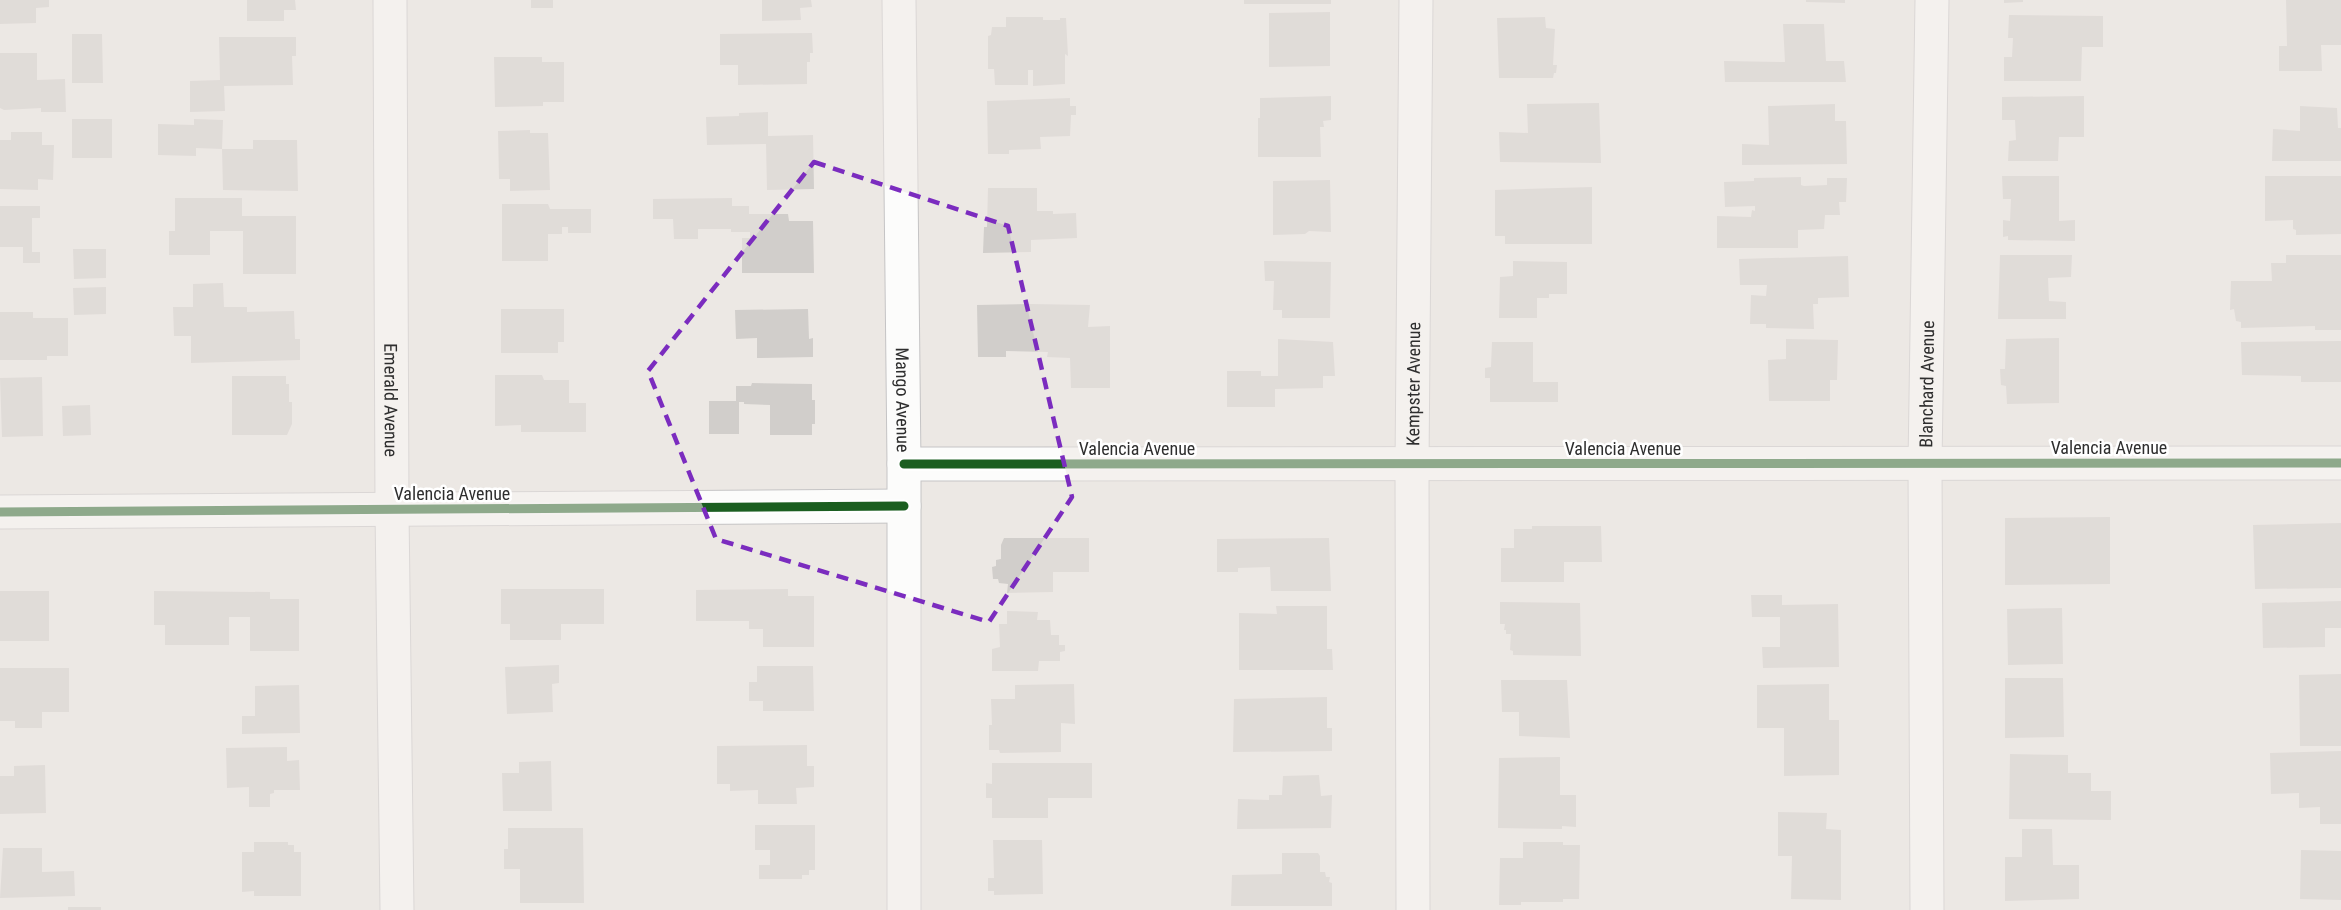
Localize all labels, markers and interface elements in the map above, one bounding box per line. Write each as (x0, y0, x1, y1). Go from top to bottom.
street label: Blanchard Avenue (1915, 320, 1938, 448)
street label: Kempster Avenue (1402, 322, 1424, 446)
street label: Emerald Avenue (381, 343, 402, 457)
street label: Mango Avenue (892, 347, 914, 453)
street label: Valencia Avenue (2051, 437, 2167, 458)
street label: Valencia Avenue (1079, 438, 1195, 459)
street label: Valencia Avenue (1565, 438, 1681, 459)
street label: Valencia Avenue (394, 483, 510, 504)

